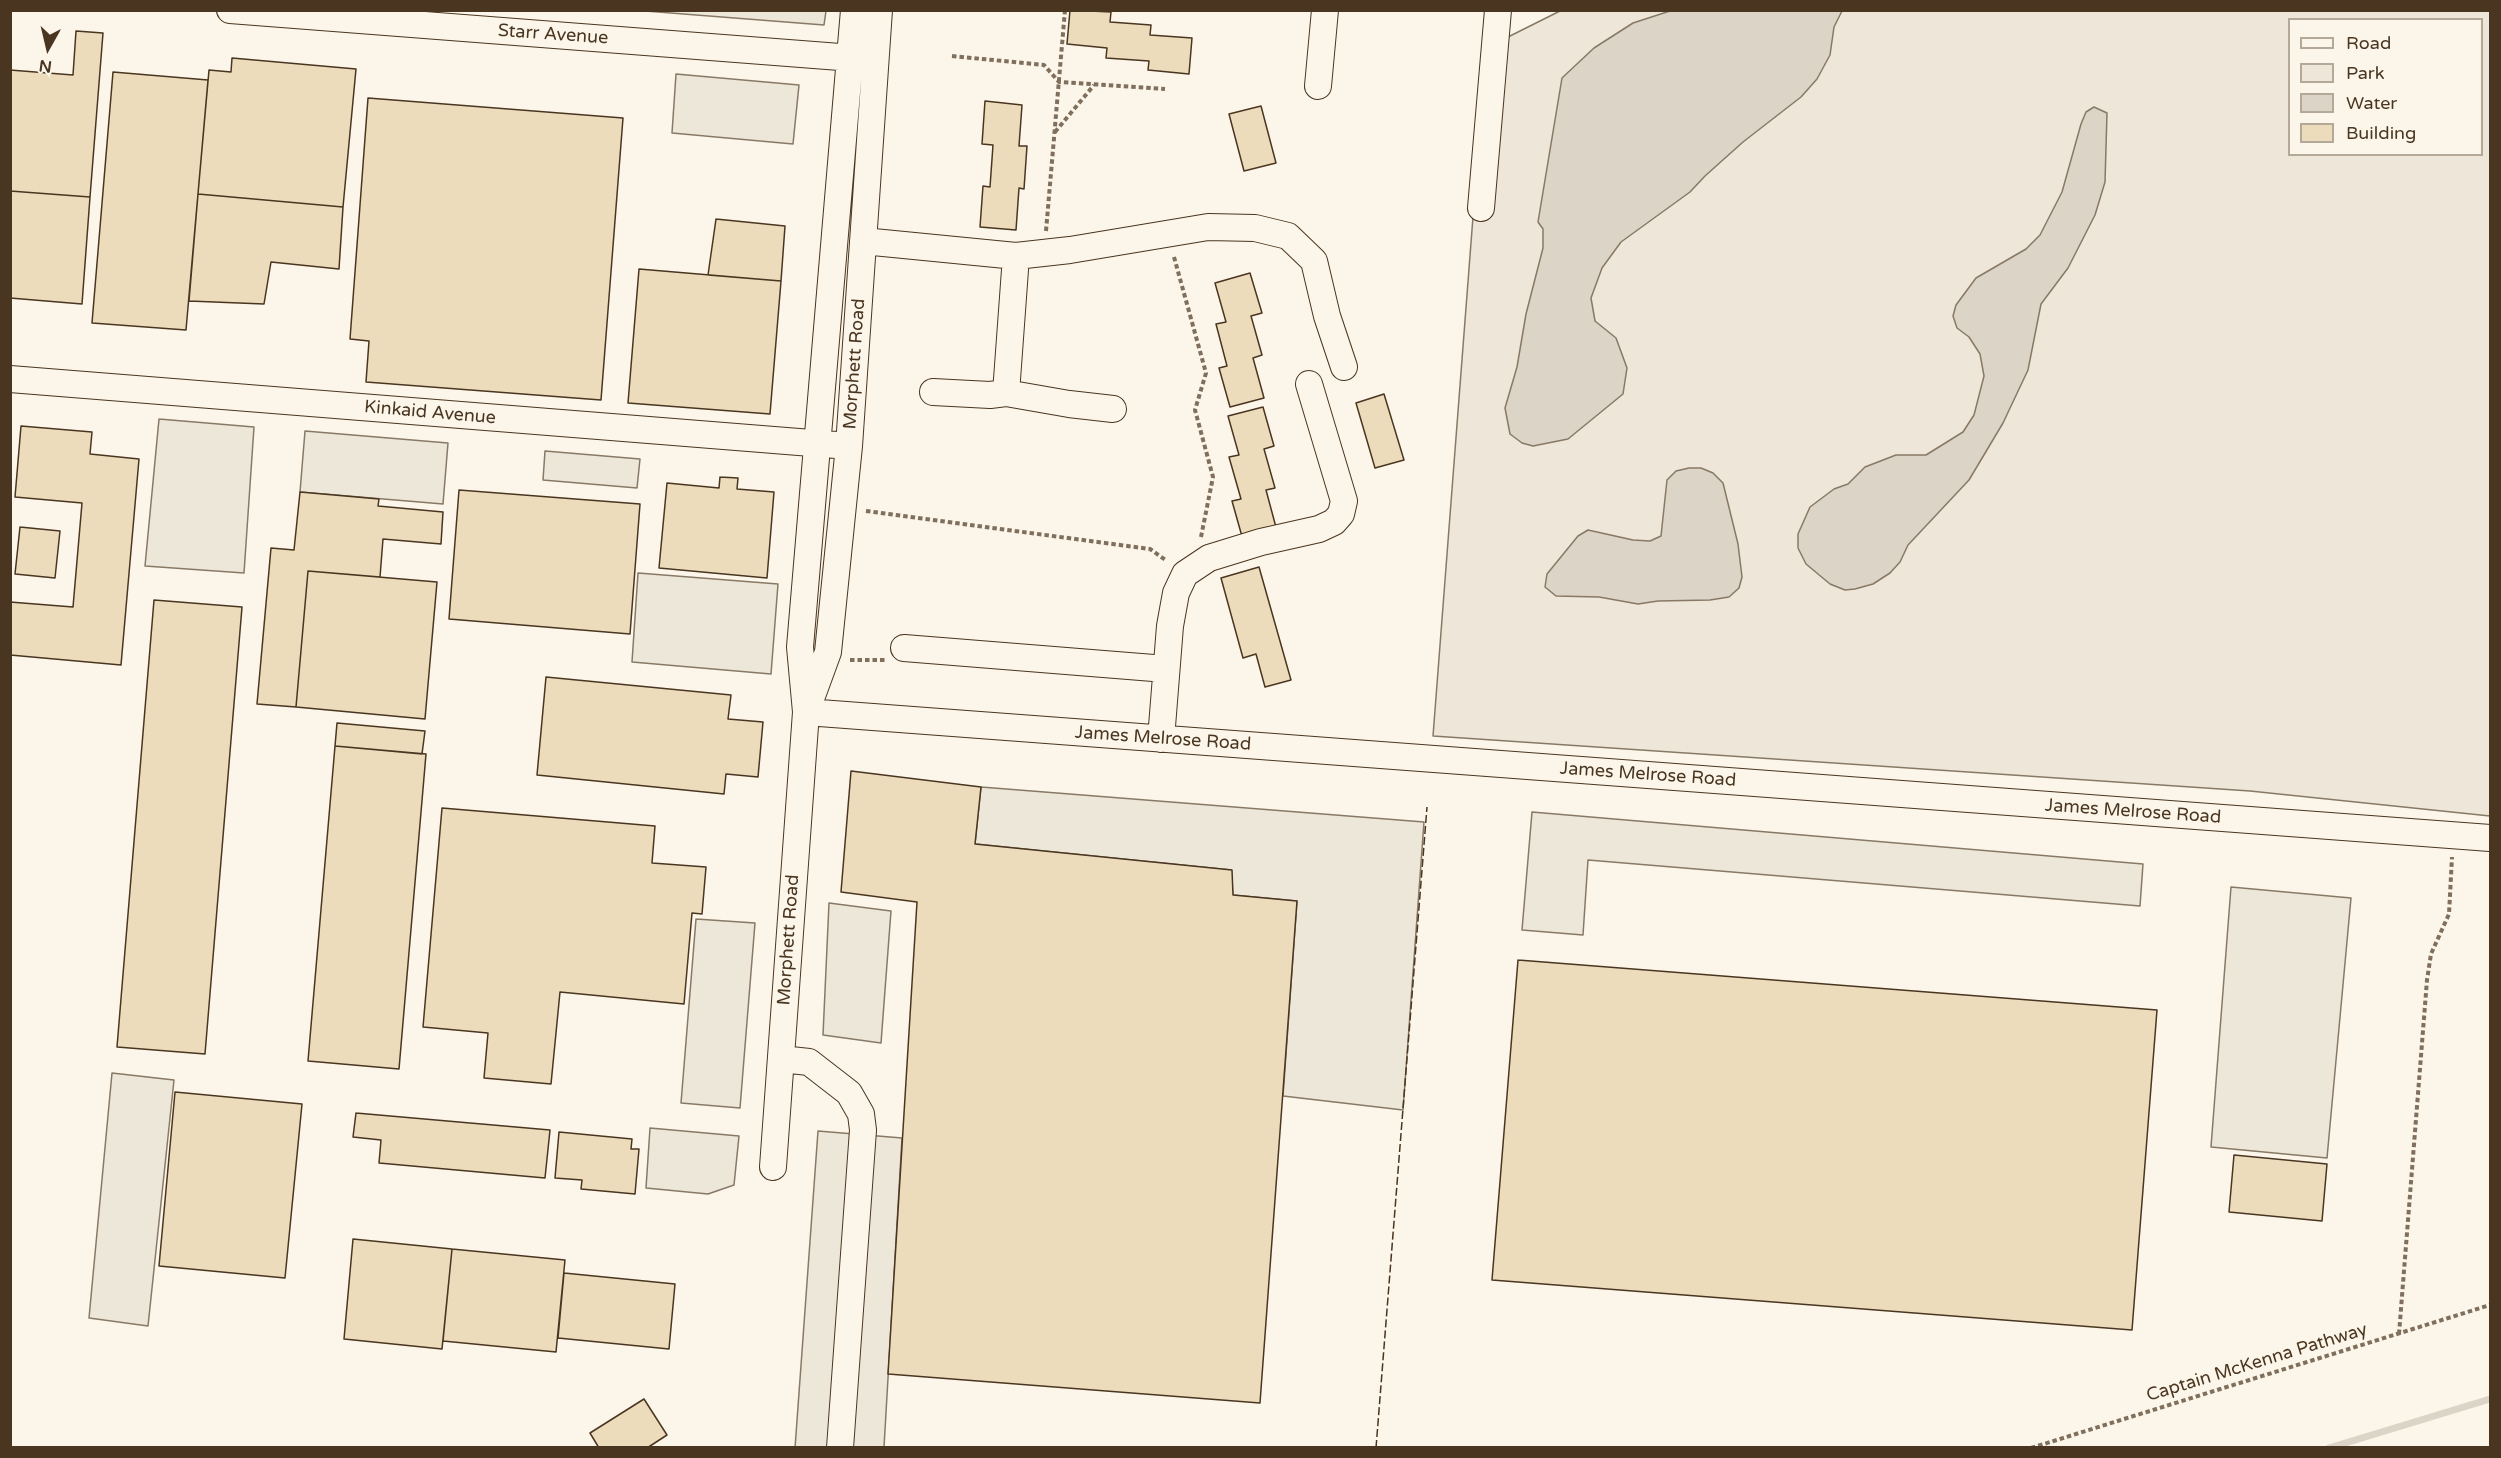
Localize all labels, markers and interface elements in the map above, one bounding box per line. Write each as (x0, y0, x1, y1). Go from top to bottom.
north arrow (18, 18, 78, 78)
legend (2288, 18, 2483, 156)
street label: Starr Avenue (497, 20, 609, 50)
text: Road (2346, 32, 2391, 54)
text: N (38, 55, 53, 77)
text: Park (2346, 62, 2384, 84)
text: Water (2346, 92, 2397, 114)
text: Building (2346, 122, 2416, 144)
street label: Morphett Road (840, 298, 870, 430)
street label: Kinkaid Avenue (363, 396, 497, 430)
street label: James Melrose Road (1074, 722, 1252, 756)
street label: James Melrose Road (1559, 758, 1737, 792)
street label: James Melrose Road (2044, 795, 2222, 829)
street label: Morphett Road (774, 874, 804, 1006)
street label: Captain McKenna Pathway (2144, 1319, 2370, 1407)

